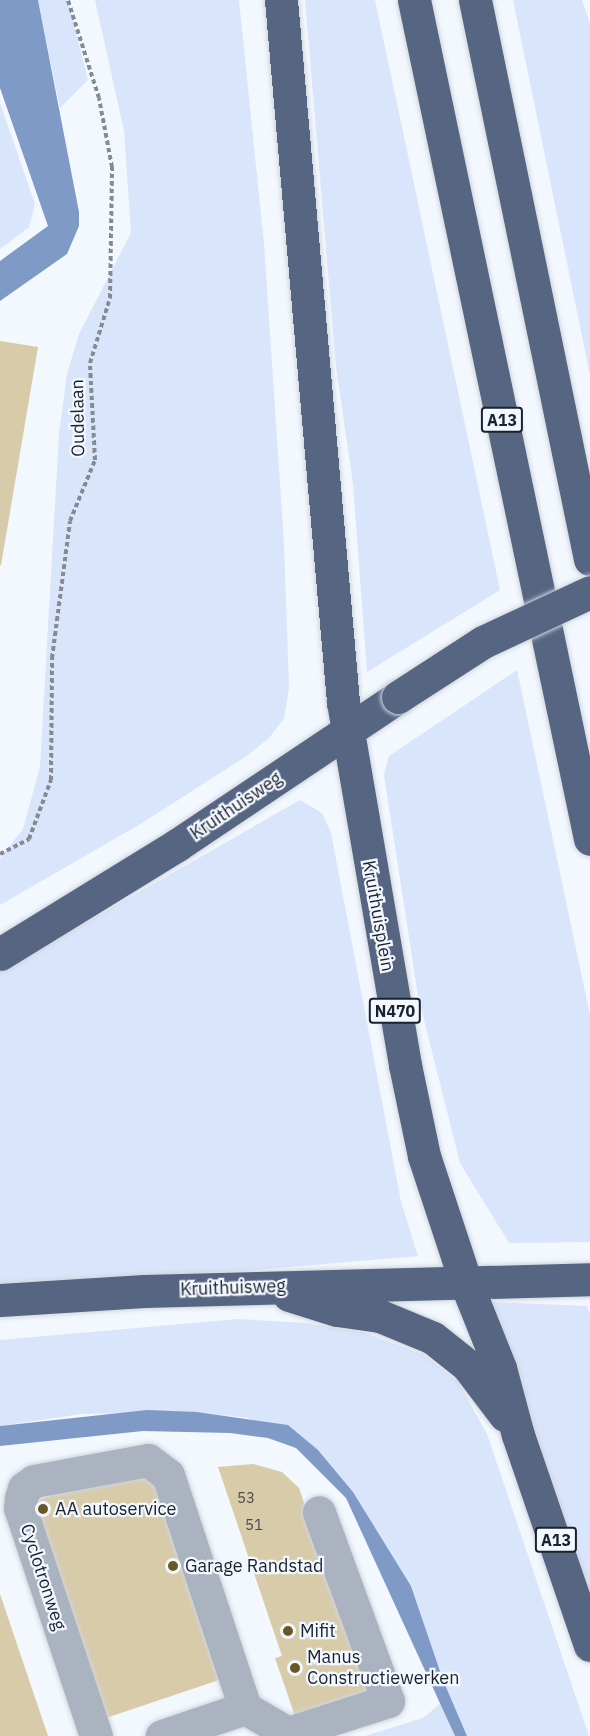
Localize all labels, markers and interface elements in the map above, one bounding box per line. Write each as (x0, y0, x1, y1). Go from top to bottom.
street label: Oudelaan (67, 379, 89, 457)
road number: A13 (480, 407, 524, 433)
street label: Kruithuisweg (186, 768, 286, 844)
street label: Kruithuisplein (358, 859, 398, 973)
road number: N470 (368, 998, 422, 1024)
street label: Kruithuisweg (180, 1275, 286, 1301)
house number: 53 (237, 1489, 255, 1507)
place label: AA autoservice (55, 1498, 176, 1520)
marker: AA autoservice (36, 1502, 50, 1516)
house number: 51 (245, 1516, 263, 1534)
street label: Cyclotronweg (16, 1521, 70, 1633)
road number: A13 (534, 1527, 578, 1553)
place label: Garage Randstad (185, 1555, 323, 1577)
marker: Garage Randstad (166, 1559, 180, 1573)
place label: Mifit (300, 1620, 336, 1642)
marker: Mifit (281, 1624, 295, 1638)
place label: Manus Constructiewerken (307, 1647, 459, 1690)
marker: Manus Constructiewerken (288, 1661, 302, 1675)

